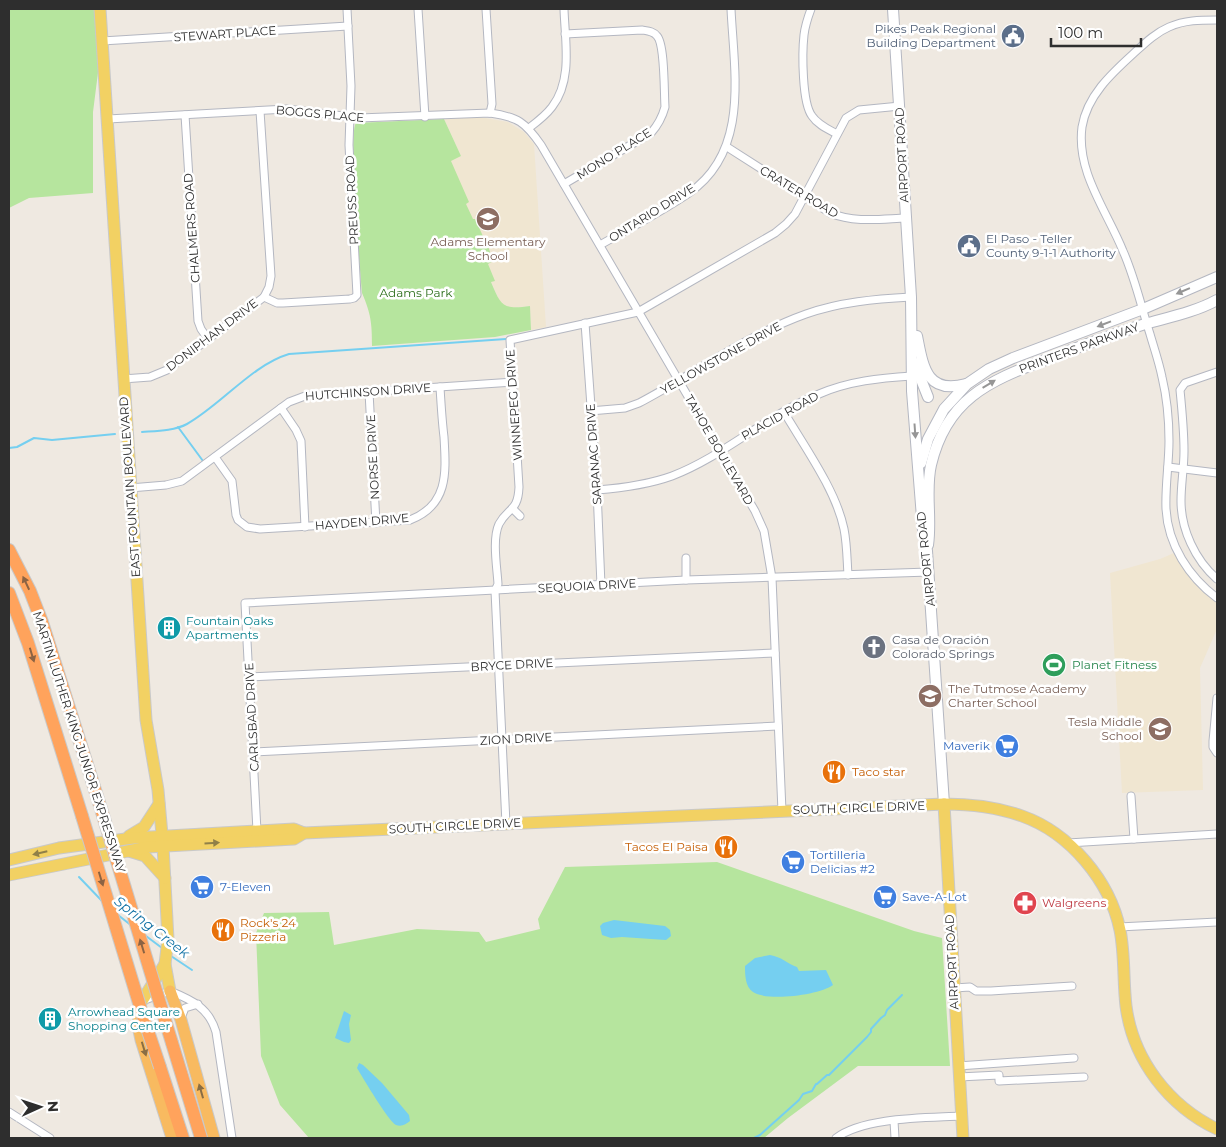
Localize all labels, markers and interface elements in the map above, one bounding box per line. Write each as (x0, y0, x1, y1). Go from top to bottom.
scale bar (1051, 15, 1141, 47)
place label: Pikes Peak Regional Building Department (866, 21, 996, 50)
street label: STEWART PLACE (173, 22, 277, 45)
public building icon: Pikes Peak Regional Building Department (1000, 23, 1026, 49)
text: 100 m (1058, 23, 1103, 42)
street label: BOGGS PLACE (275, 102, 365, 125)
street label: AIRPORT ROAD (892, 107, 911, 203)
street label: MONO PLACE (574, 125, 654, 182)
street label: PREUSS ROAD (342, 155, 361, 245)
street label: CRATER ROAD (757, 162, 841, 221)
street label: CHALMERS ROAD (180, 173, 203, 283)
street label: ONTARIO DRIVE (606, 180, 698, 245)
school or university icon: Adams Elementary School (475, 206, 501, 232)
place label: El Paso - Teller County 9-1-1 Authority (986, 231, 1116, 260)
public building icon: El Paso - Teller County 9-1-1 Authority (956, 233, 982, 259)
place label: Adams Elementary School (430, 234, 546, 263)
park label: Adams Park (380, 285, 453, 300)
one-way arrow (1176, 287, 1190, 295)
street label: DONIPHAN DRIVE (163, 295, 261, 374)
street label: YELLOWSTONE DRIVE (658, 318, 784, 397)
street label: PRINTERS PARKWAY (1017, 319, 1141, 376)
one-way arrow (1097, 320, 1112, 328)
street label: WINNEPEG DRIVE (502, 349, 525, 461)
one-way arrow (982, 379, 995, 388)
street label: HUTCHINSON DRIVE (305, 380, 431, 403)
street label: PLACID ROAD (738, 388, 821, 443)
street label: TAHOE BOULEVARD (682, 392, 757, 508)
street label: EAST FOUNTAIN BOULEVARD (116, 396, 143, 578)
street label: SARANAC DRIVE (582, 403, 605, 505)
street label: NORSE DRIVE (363, 414, 382, 500)
one-way arrow (911, 424, 919, 440)
street label: HAYDEN DRIVE (314, 510, 410, 533)
street label: AIRPORT ROAD (913, 511, 938, 607)
street label: SEQUOIA DRIVE (537, 575, 637, 596)
one-way arrow (22, 576, 30, 590)
street label: MARTIN LUTHER KING JUNIOR EXPRESSWAY (30, 609, 129, 875)
place label: Fountain Oaks Apartments (186, 613, 273, 642)
building icon: Fountain Oaks Apartments (156, 615, 182, 641)
place label: Casa de Oración Colorado Springs (892, 632, 995, 661)
church icon: Casa de Oración Colorado Springs (861, 634, 887, 660)
one-way arrow (29, 648, 37, 663)
sports icon: Planet Fitness (1041, 652, 1067, 678)
street label: BRYCE DRIVE (470, 655, 554, 674)
place label: Planet Fitness (1072, 657, 1157, 672)
street label: CARLSBAD DRIVE (241, 662, 262, 772)
place label: The Tutmose Academy Charter School (948, 681, 1087, 710)
school or university icon: The Tutmose Academy Charter School (917, 683, 943, 709)
place label: Tesla Middle School (1068, 714, 1142, 743)
school or university icon: Tesla Middle School (1147, 716, 1173, 742)
street label: ZION DRIVE (479, 729, 553, 748)
supermarket icon: Maverik (994, 733, 1020, 759)
place label: Maverik (943, 738, 991, 753)
restaurant icon: Taco star (821, 759, 847, 785)
place label: Taco star (852, 764, 906, 779)
street label: SOUTH CIRCLE DRIVE (793, 798, 925, 817)
street label: SOUTH CIRCLE DRIVE (388, 815, 521, 836)
restaurant icon: Tacos El Paisa (713, 834, 739, 860)
one-way arrow (204, 839, 220, 847)
place label: Tacos El Paisa (625, 839, 708, 854)
place label: Tortilleria Delicias #2 (810, 847, 875, 876)
one-way arrow (32, 849, 47, 857)
supermarket icon: Tortilleria Delicias #2 (780, 849, 806, 875)
one-way arrow (98, 872, 106, 887)
supermarket icon: 7-Eleven (189, 874, 215, 900)
place label: 7-Eleven (220, 879, 271, 894)
supermarket icon: Save-A-Lot (872, 884, 898, 910)
place label: Save-A-Lot (902, 889, 967, 904)
pharmacy icon: Walgreens (1012, 890, 1038, 916)
water label: Spring Creek (111, 892, 194, 962)
place label: Walgreens (1042, 895, 1106, 910)
street label: AIRPORT ROAD (942, 914, 961, 1010)
place label: Rock's 24 Pizzeria (240, 915, 296, 944)
restaurant icon: Rock's 24 Pizzeria (210, 917, 236, 943)
one-way arrow (138, 938, 146, 953)
place label: Arrowhead Square Shopping Center (68, 1004, 180, 1033)
building icon: Arrowhead Square Shopping Center (37, 1006, 63, 1032)
one-way arrow (140, 1042, 148, 1057)
north arrow (15, 1082, 65, 1132)
one-way arrow (197, 1084, 205, 1099)
text: N (44, 1100, 62, 1112)

